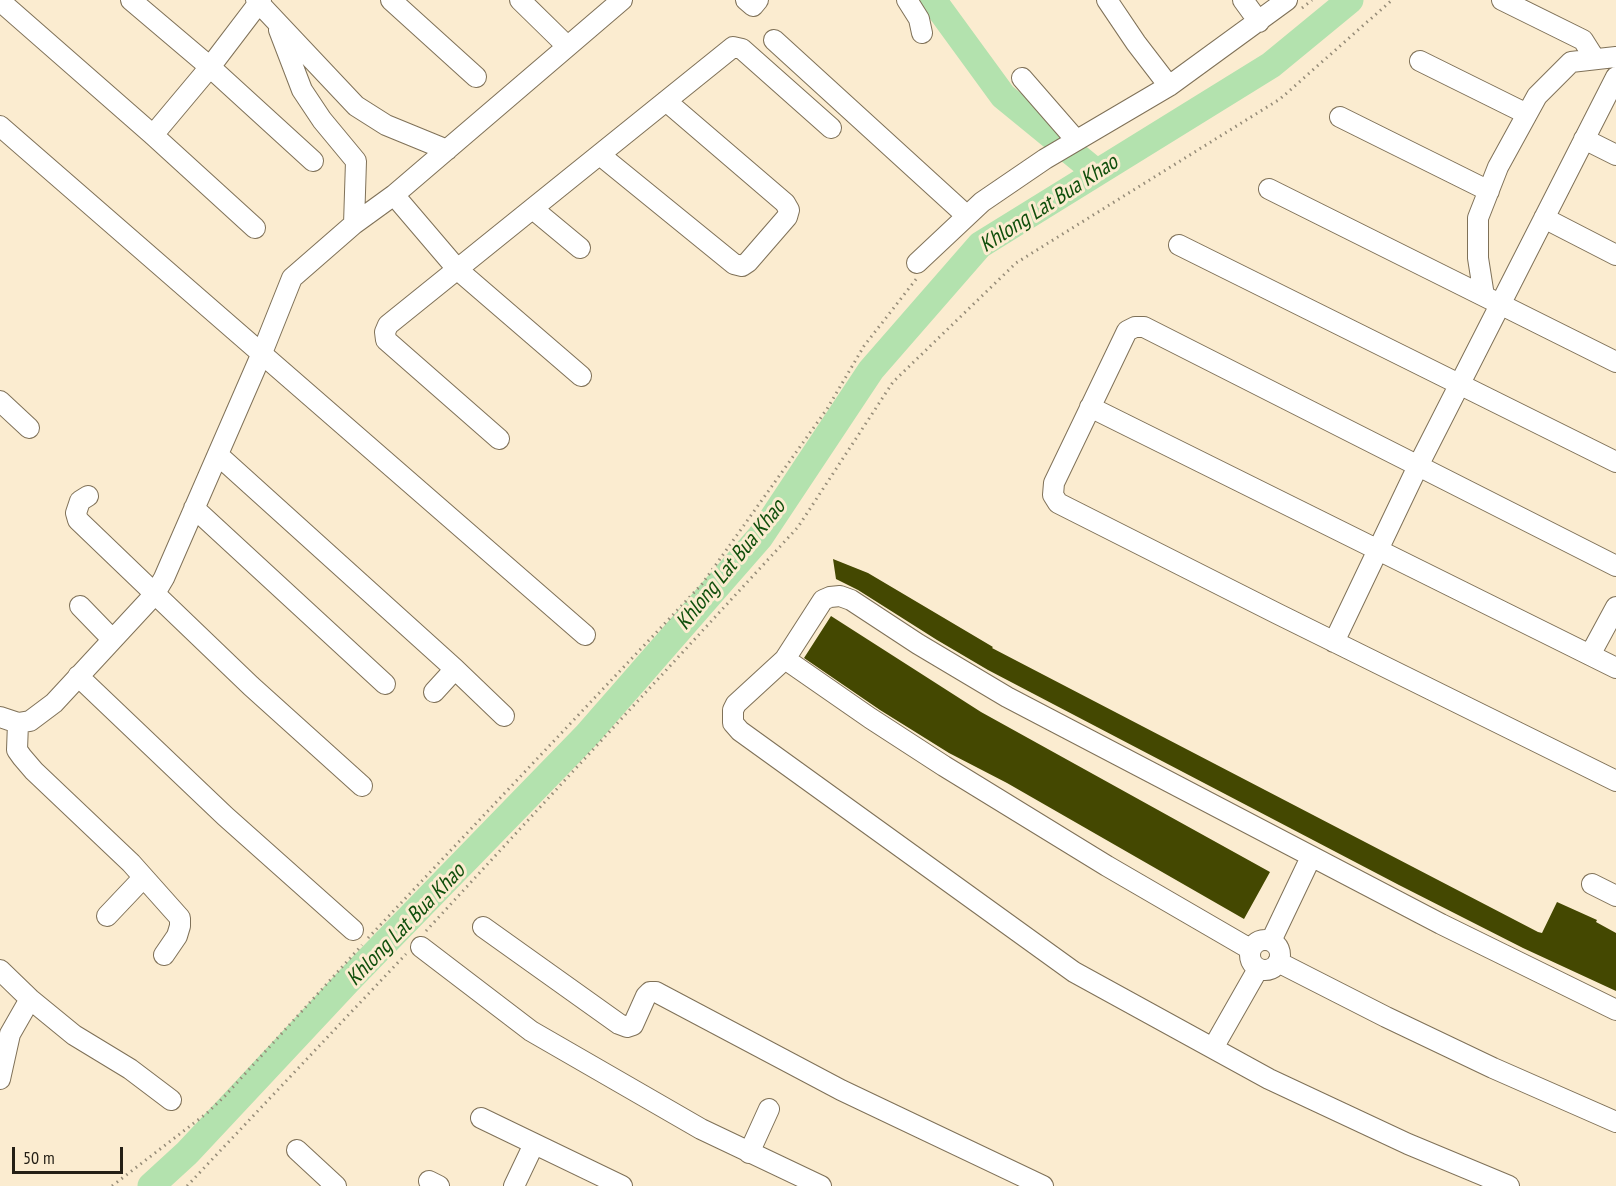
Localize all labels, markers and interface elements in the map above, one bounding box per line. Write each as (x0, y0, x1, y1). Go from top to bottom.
water label: Khlong Lat Bua Khao (975, 149, 1123, 259)
water label: Khlong Lat Bua Khao (671, 495, 791, 635)
water label: Khlong Lat Bua Khao (341, 858, 471, 992)
scale bar (15, 1135, 126, 1173)
text: 50 m (23, 1146, 55, 1169)

